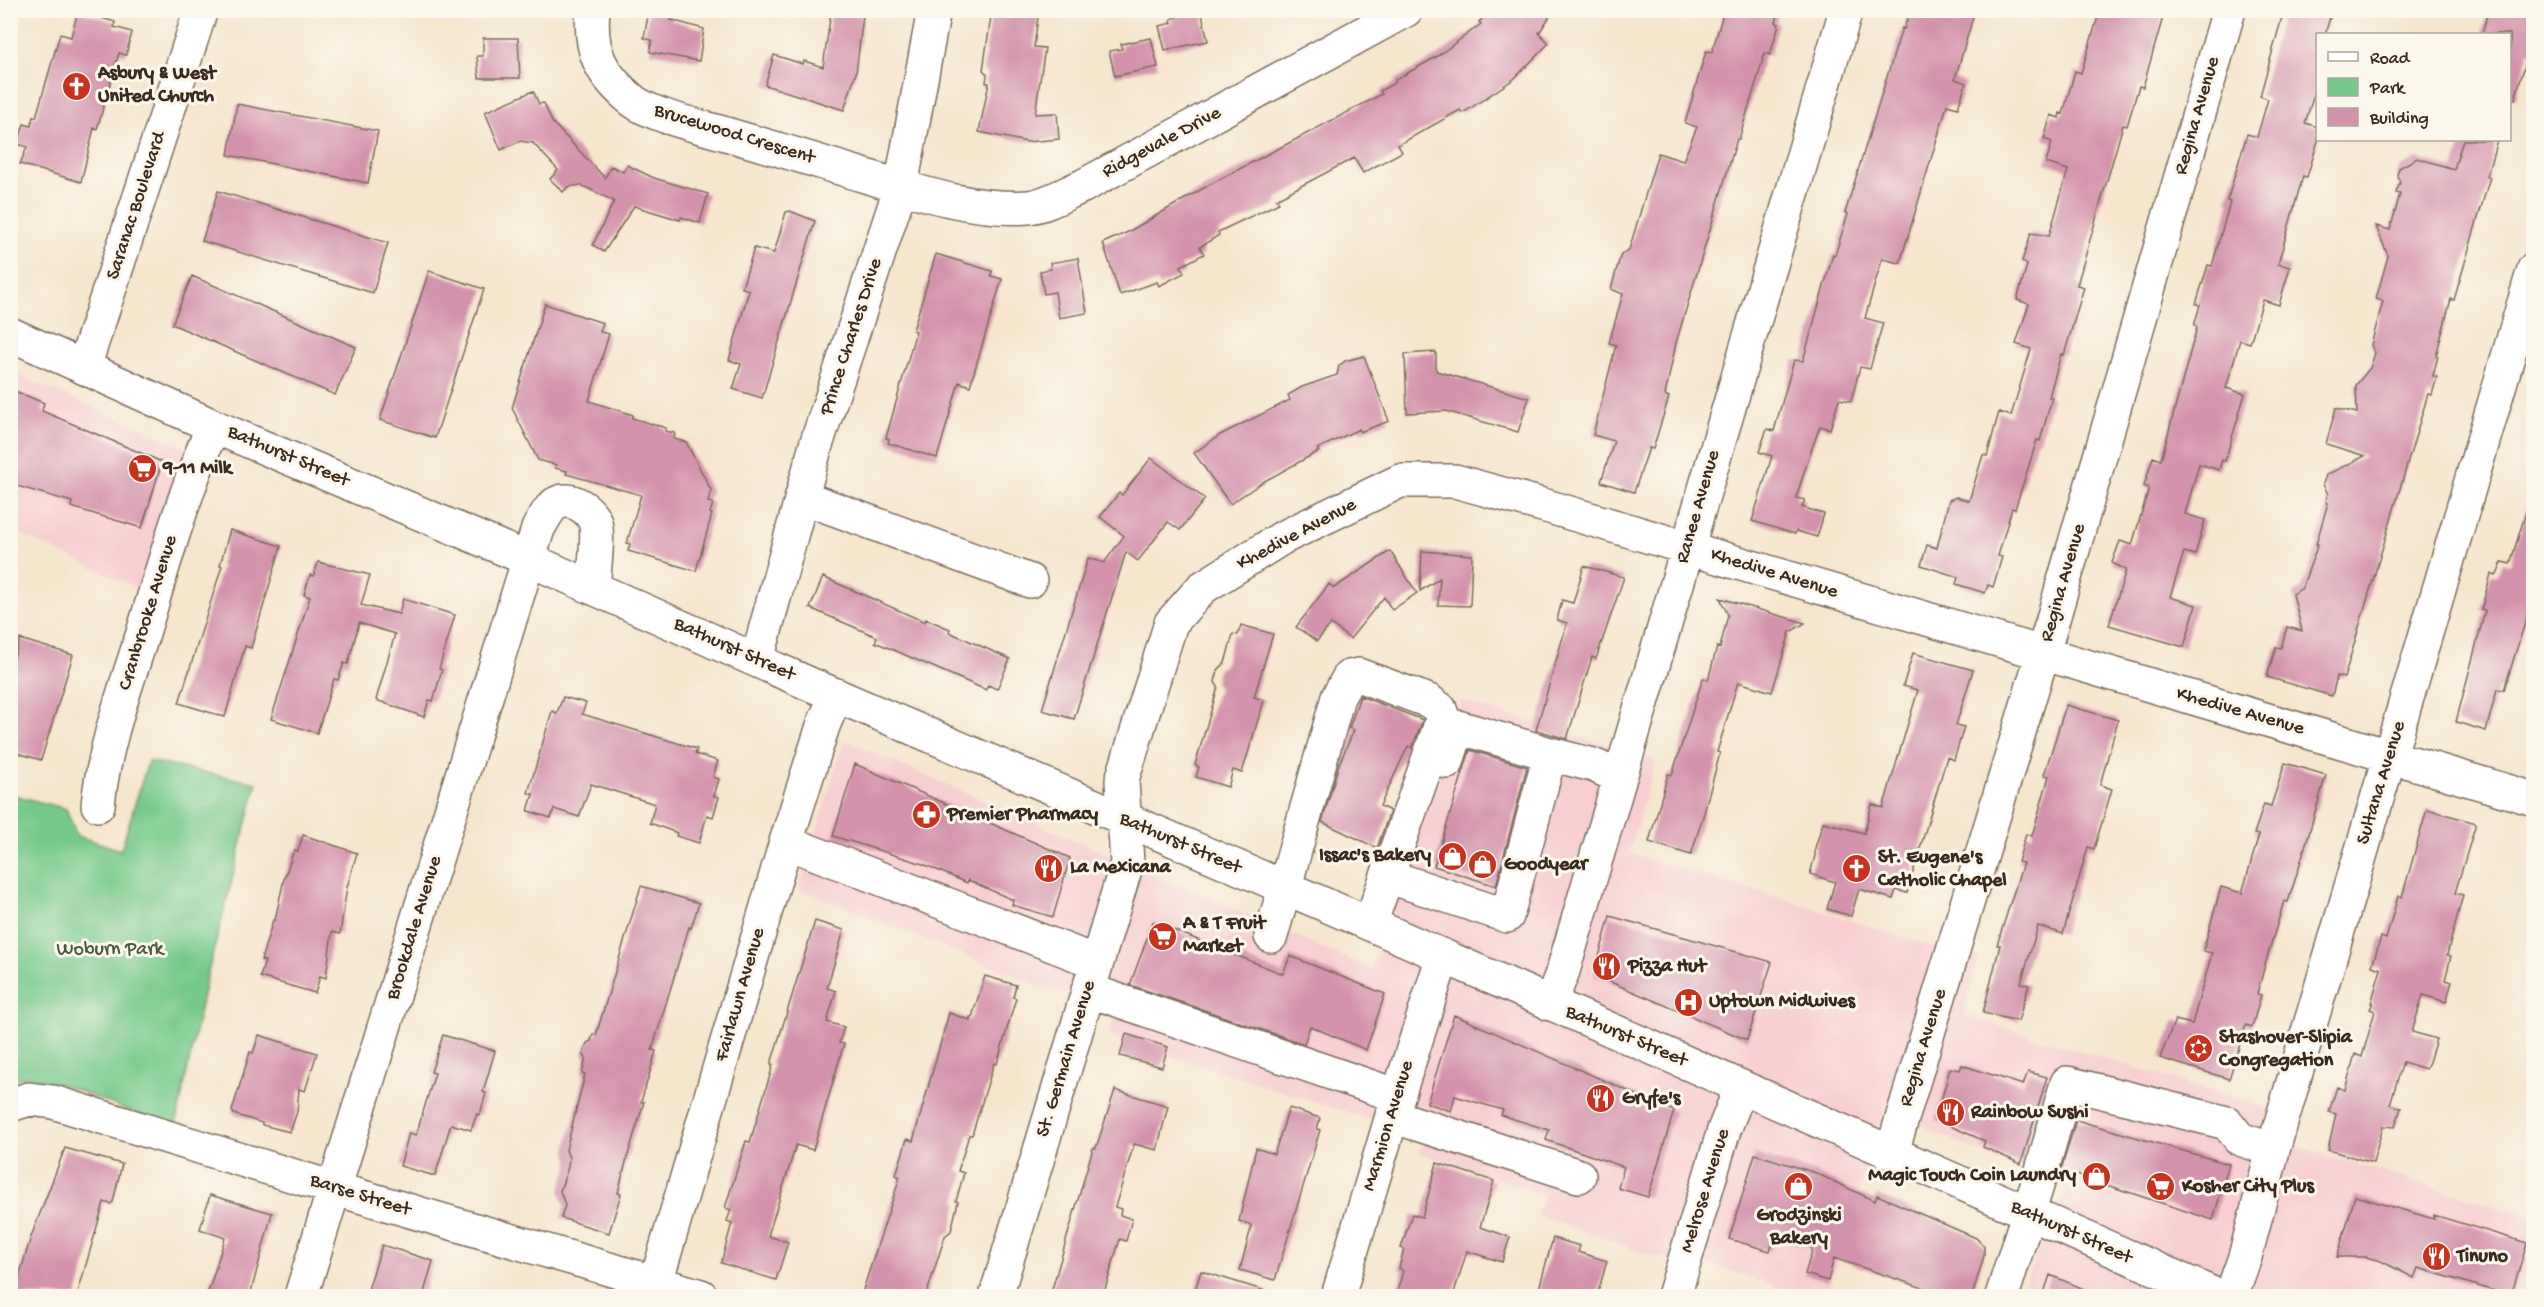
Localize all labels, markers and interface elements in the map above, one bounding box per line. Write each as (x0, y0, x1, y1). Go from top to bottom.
legend (2316, 33, 2511, 141)
text: Road (2370, 49, 2411, 70)
street label: Regina Avenue (2170, 54, 2226, 178)
place label: Asbury & West United Church (97, 63, 217, 109)
church icon: Asbury & West United Church (61, 70, 93, 102)
text: Park (2369, 79, 2406, 100)
street label: Brucewood Crescent (650, 99, 819, 171)
street label: Ridgevale Drive (1099, 102, 1226, 184)
text: Building (2369, 109, 2429, 130)
street label: Saranac Boulevard (102, 127, 172, 283)
street label: Prince Charles Drive (815, 255, 888, 419)
street label: Bathurst Street (223, 421, 354, 494)
street label: Ranee Avenue (1672, 447, 1726, 566)
supermarket icon: 9-11 Milk (126, 453, 158, 485)
place label: 9-11 Milk (162, 458, 234, 481)
street label: Khedive Avenue (1233, 494, 1361, 576)
street label: Regina Avenue (2036, 521, 2092, 645)
street label: Cranbrooke Avenue (114, 532, 184, 693)
street label: Khedive Avenue (1707, 544, 1841, 605)
street label: Bathurst Street (669, 613, 800, 688)
street label: Khedive Avenue (2173, 683, 2307, 741)
street label: Sultana Avenue (2352, 718, 2412, 847)
pharmacy icon: Premier Pharmacy (910, 799, 942, 831)
place label: Premier Pharmacy (946, 804, 1098, 827)
street label: Bathurst Street (1115, 808, 1246, 881)
shop icon: Issac's Bakery (1436, 840, 1468, 872)
place label: Issac's Bakery (1319, 845, 1431, 868)
place label: St. Eugene's Catholic Chapel (1877, 847, 2007, 893)
shop icon: Goodyear (1467, 849, 1499, 881)
restaurant icon: La Mexicana (1033, 852, 1065, 884)
street label: Brookdale Avenue (382, 853, 448, 1004)
church icon: St. Eugene's Catholic Chapel (1841, 853, 1873, 885)
place label: Goodyear (1504, 854, 1589, 877)
place label: La Mexicana (1070, 857, 1172, 880)
place label: A & T Fruit Market (1182, 913, 1267, 959)
supermarket icon: A & T Fruit Market (1146, 920, 1178, 952)
street label: Fairlawn Avenue (711, 925, 771, 1066)
park label: Woburn Park (57, 939, 165, 962)
restaurant icon: Pizza Hut (1591, 951, 1623, 983)
place label: Pizza Hut (1627, 956, 1708, 979)
street label: St. Germain Avenue (1032, 977, 1102, 1140)
hospital icon: Uptown Midwives (1672, 986, 1704, 1018)
street label: Regina Avenue (1895, 986, 1953, 1110)
place label: Uptown Midwives (1709, 991, 1857, 1014)
street label: Bathurst Street (1561, 1001, 1692, 1074)
place label: Stashover-Slipia Congregation (2218, 1027, 2353, 1073)
synagogue icon: Stashover-Slipia Congregation (2182, 1033, 2214, 1065)
street label: Marmion Avenue (1358, 1057, 1420, 1194)
restaurant icon: Gryfe's (1585, 1083, 1617, 1115)
place label: Gryfe's (1622, 1088, 1682, 1111)
restaurant icon: Rainbow Sushi (1934, 1097, 1966, 1129)
place label: Rainbow Sushi (1970, 1102, 2089, 1125)
street label: Melrose Avenue (1676, 1125, 1736, 1256)
shop icon: Magic Touch Coin Laundry (2081, 1160, 2113, 1192)
place label: Magic Touch Coin Laundry (1868, 1165, 2076, 1188)
street label: Barse Street (306, 1169, 415, 1223)
shop icon: Grodzinski Bakery (1783, 1170, 1815, 1202)
supermarket icon: Kosher City Plus (2145, 1171, 2177, 1203)
place label: Kosher City Plus (2181, 1176, 2315, 1199)
street label: Bathurst Street (2006, 1196, 2137, 1271)
place label: Grodzinski Bakery (1756, 1205, 1842, 1251)
restaurant icon: Tinuno (2420, 1241, 2452, 1273)
place label: Tinuno (2455, 1246, 2508, 1269)

